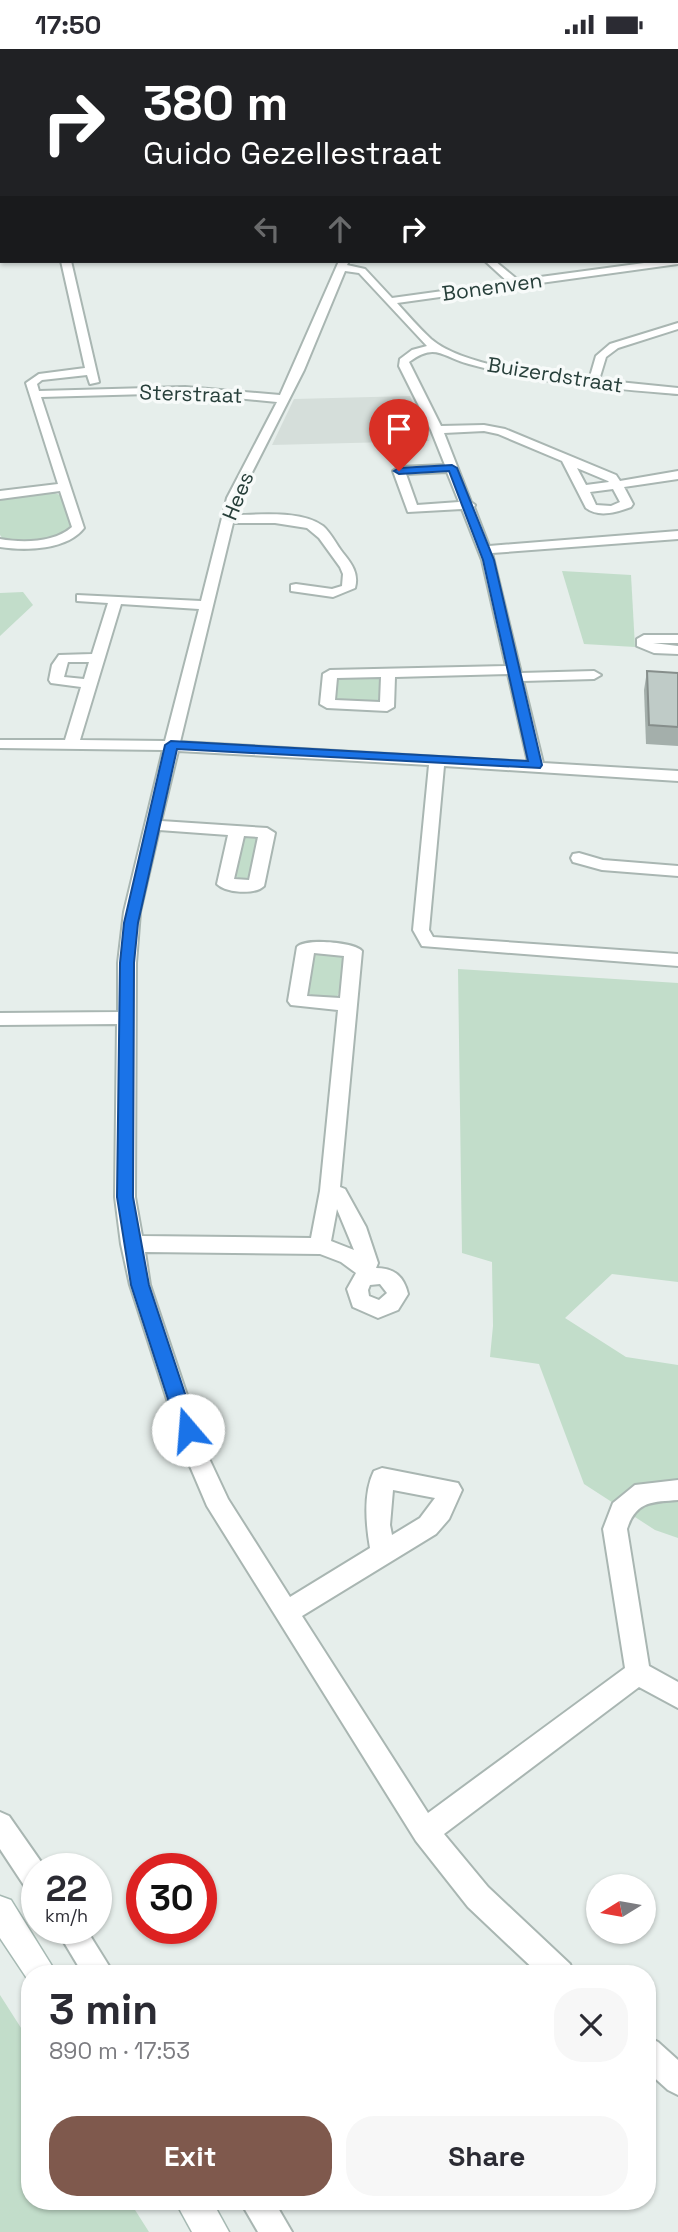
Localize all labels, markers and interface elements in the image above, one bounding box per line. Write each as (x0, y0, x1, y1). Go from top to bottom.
text: 17:50 (35, 8, 101, 42)
text: 380 m (143, 72, 288, 134)
icon: right (28, 77, 119, 168)
text: Guido Gezellestraat (143, 133, 443, 173)
icon: left (248, 210, 286, 248)
icon: ahead (321, 210, 359, 248)
icon: right (394, 210, 432, 248)
street label: Bonenven (440, 266, 544, 307)
street label: Buizerdstraat (485, 350, 625, 399)
street label: Sterstraat (139, 378, 243, 409)
pin (369, 399, 429, 471)
icon: arrive (380, 410, 418, 448)
street label: Hees (216, 468, 259, 524)
position arrow (151, 1393, 225, 1467)
speed limit sign: 30 (126, 1853, 217, 1944)
text: 22 (46, 1867, 87, 1911)
north arrow (586, 1874, 656, 1944)
map controls (586, 1874, 656, 1944)
text: km/h (45, 1904, 88, 1927)
text: 3 min (49, 1983, 158, 2036)
button: close (554, 1988, 628, 2062)
text: 890 m · 17:53 (49, 2036, 190, 2066)
button: Exit (49, 2116, 332, 2196)
button: Share (346, 2116, 628, 2196)

